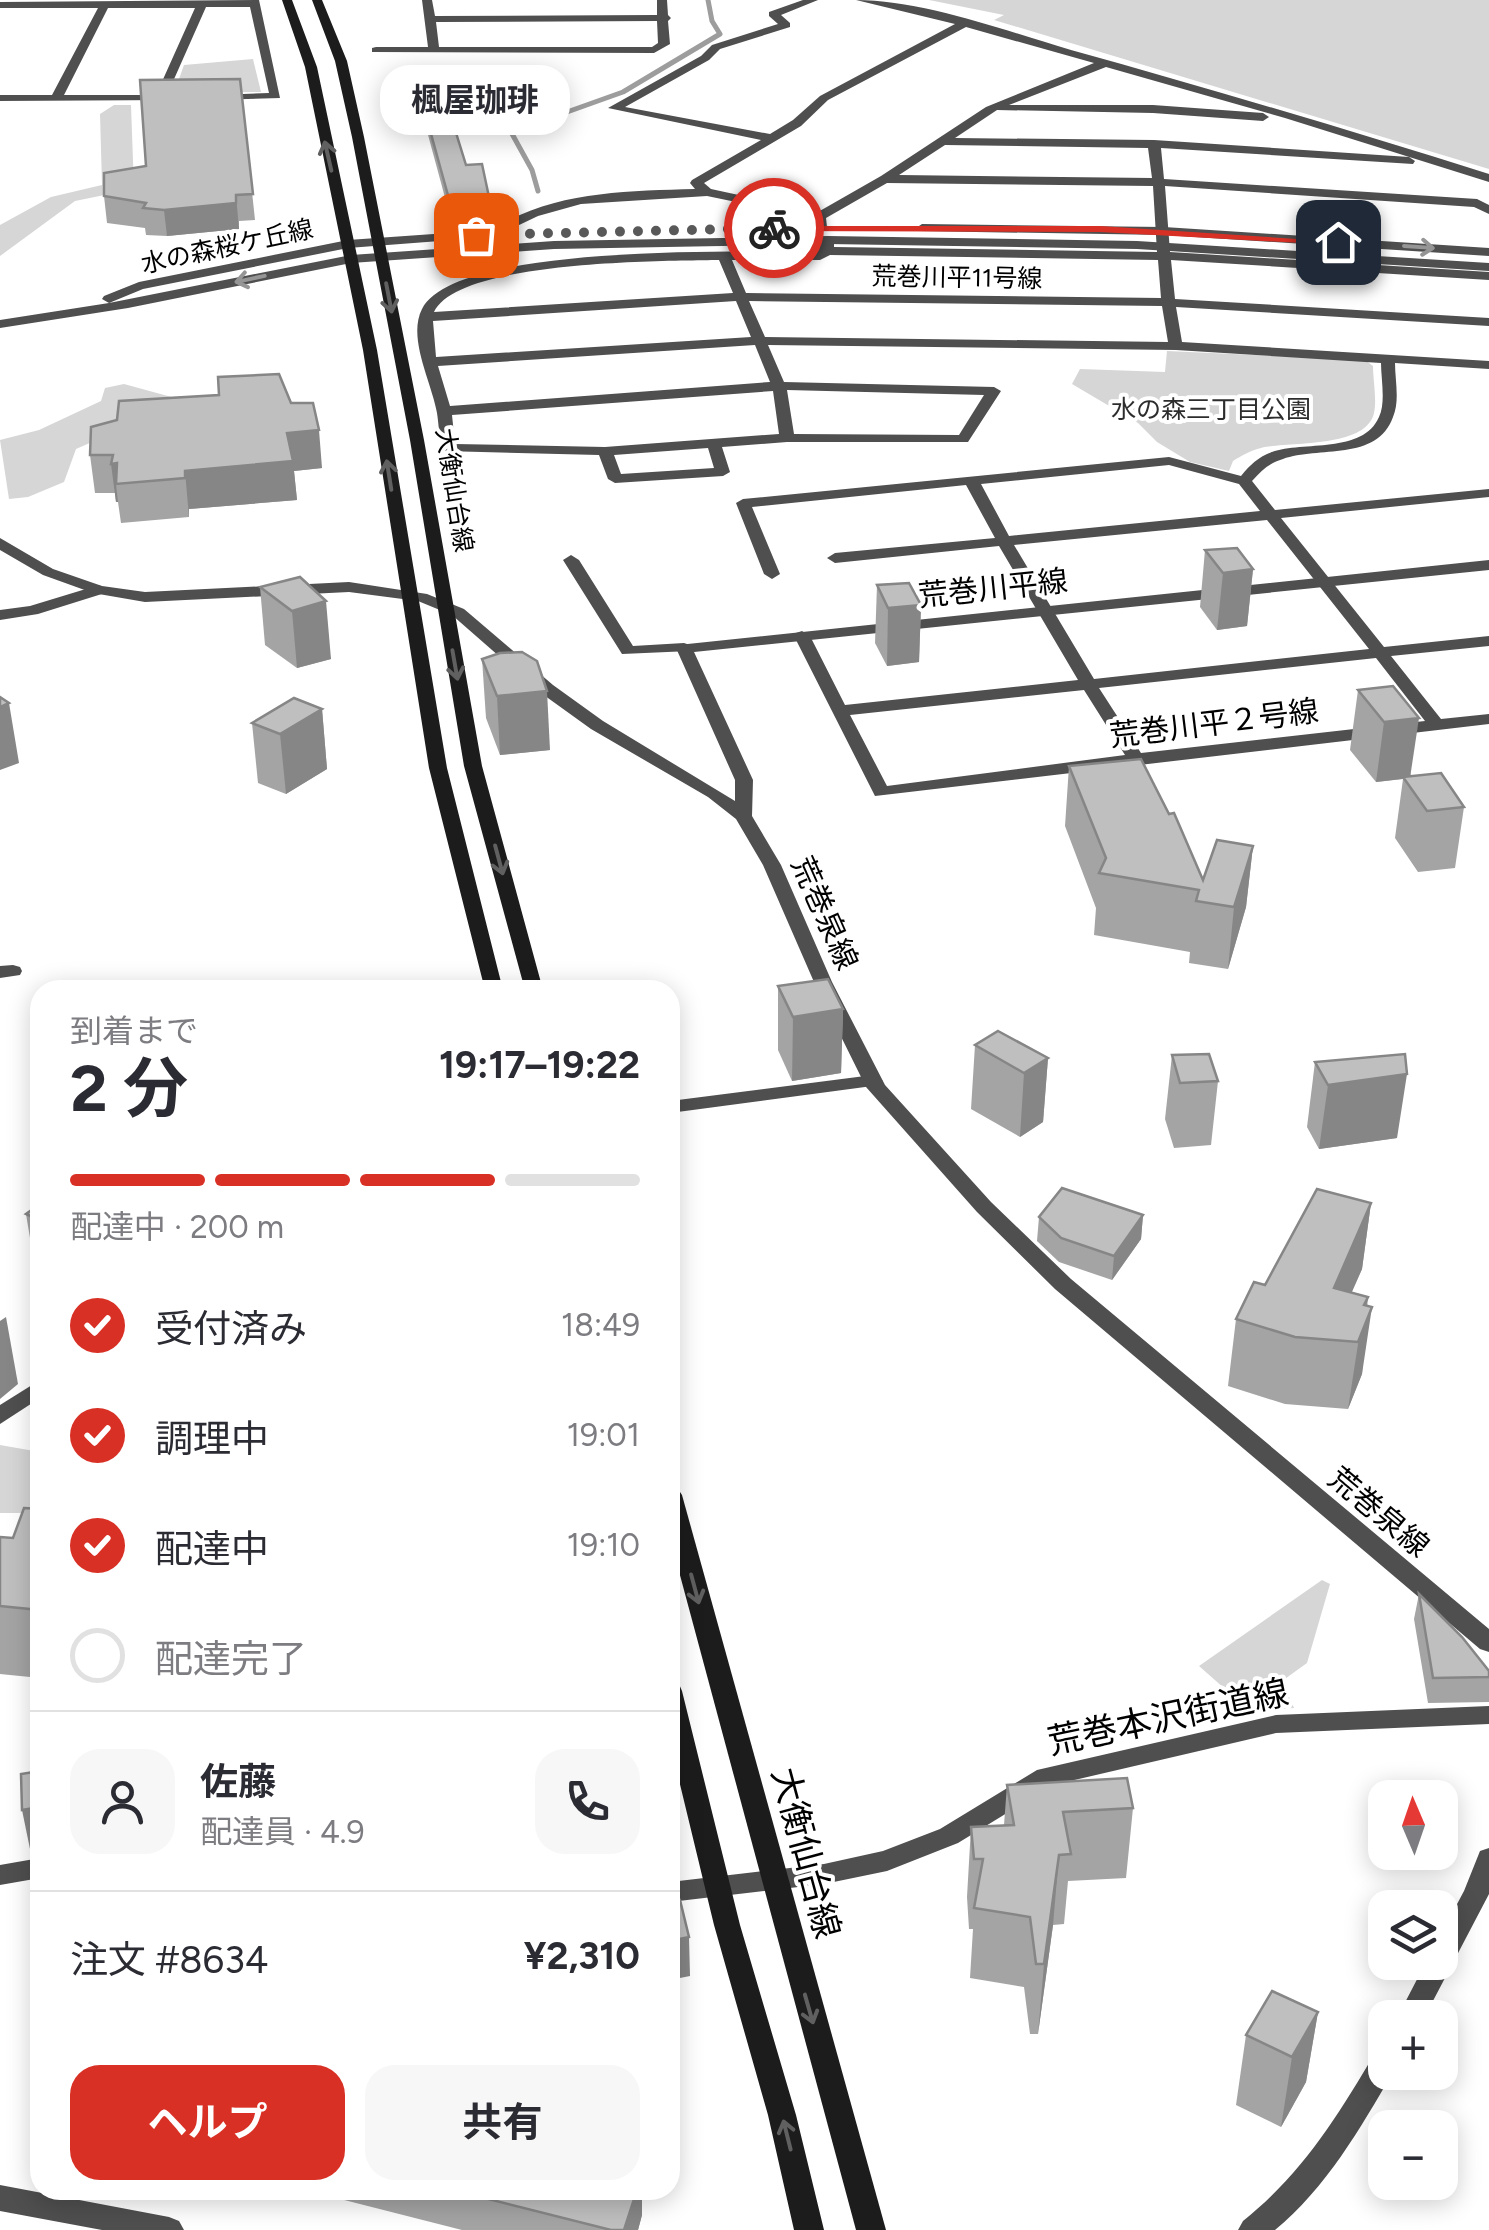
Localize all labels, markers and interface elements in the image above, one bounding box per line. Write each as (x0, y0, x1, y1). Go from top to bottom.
callout: 楓屋珈琲 (381, 65, 571, 135)
text: 楓屋珈琲 (411, 81, 539, 119)
one-way arrow (318, 141, 336, 173)
courier (724, 178, 824, 278)
pin (434, 193, 519, 278)
pin (1296, 200, 1381, 285)
icon: bike (747, 201, 802, 256)
icon: bag (449, 208, 504, 263)
street label: 水の森桜ケ丘線 (138, 213, 316, 279)
icon: home (1311, 215, 1366, 270)
one-way arrow (1402, 238, 1434, 257)
street label: 荒巻川平11号線 (871, 261, 1043, 293)
one-way arrow (235, 271, 267, 290)
one-way arrow (381, 281, 400, 313)
park label: 水の森三丁目公園 (1111, 394, 1311, 424)
street label: 大衡仙台線 (430, 426, 480, 554)
one-way arrow (380, 459, 398, 492)
street label: 荒巻川平線 (916, 562, 1070, 614)
one-way arrow (446, 648, 465, 680)
street label: 荒巻川平２号線 (1108, 692, 1320, 754)
one-way arrow (490, 844, 509, 875)
street label: 荒巻泉線 (784, 851, 866, 975)
text: 到着まで (70, 1012, 198, 1050)
text: 19:17–19:22 (439, 1042, 640, 1088)
text: 2 分 (70, 1049, 188, 1127)
text: 配達中 · 200 m (70, 1208, 284, 1246)
icon: check (70, 1298, 125, 1353)
text: 受付済み (155, 1306, 307, 1352)
text: 18:49 (561, 1306, 640, 1344)
icon: check (70, 1408, 125, 1463)
text: 調理中 (155, 1416, 269, 1462)
text: 19:01 (567, 1416, 640, 1454)
street label: 荒巻泉線 (1321, 1459, 1437, 1565)
icon: check (70, 1518, 125, 1573)
text: 配達中 (155, 1526, 269, 1572)
text: 19:10 (567, 1526, 640, 1564)
one-way arrow (687, 1573, 706, 1605)
text: 配達完了 (155, 1636, 307, 1682)
street label: 荒巻本沢街道線 (1044, 1671, 1292, 1763)
button: person (70, 1749, 175, 1854)
button: phone (535, 1749, 640, 1854)
text: 佐藤 (200, 1759, 276, 1805)
street label: 大衡仙台線 (763, 1763, 849, 1943)
north arrow (1368, 1780, 1458, 1870)
map controls (1368, 1780, 1458, 2200)
text: 配達員 · 4.9 (200, 1813, 365, 1851)
button: layers (1368, 1890, 1458, 1980)
text: ¥2,310 (524, 1933, 640, 1979)
text: 注文 #8634 (70, 1937, 268, 1983)
one-way arrow (801, 1993, 820, 2024)
button: + (1368, 2000, 1458, 2090)
button: ヘルプ (70, 2065, 345, 2180)
button: 共有 (365, 2065, 640, 2180)
button: − (1368, 2110, 1458, 2200)
one-way arrow (776, 2120, 795, 2151)

